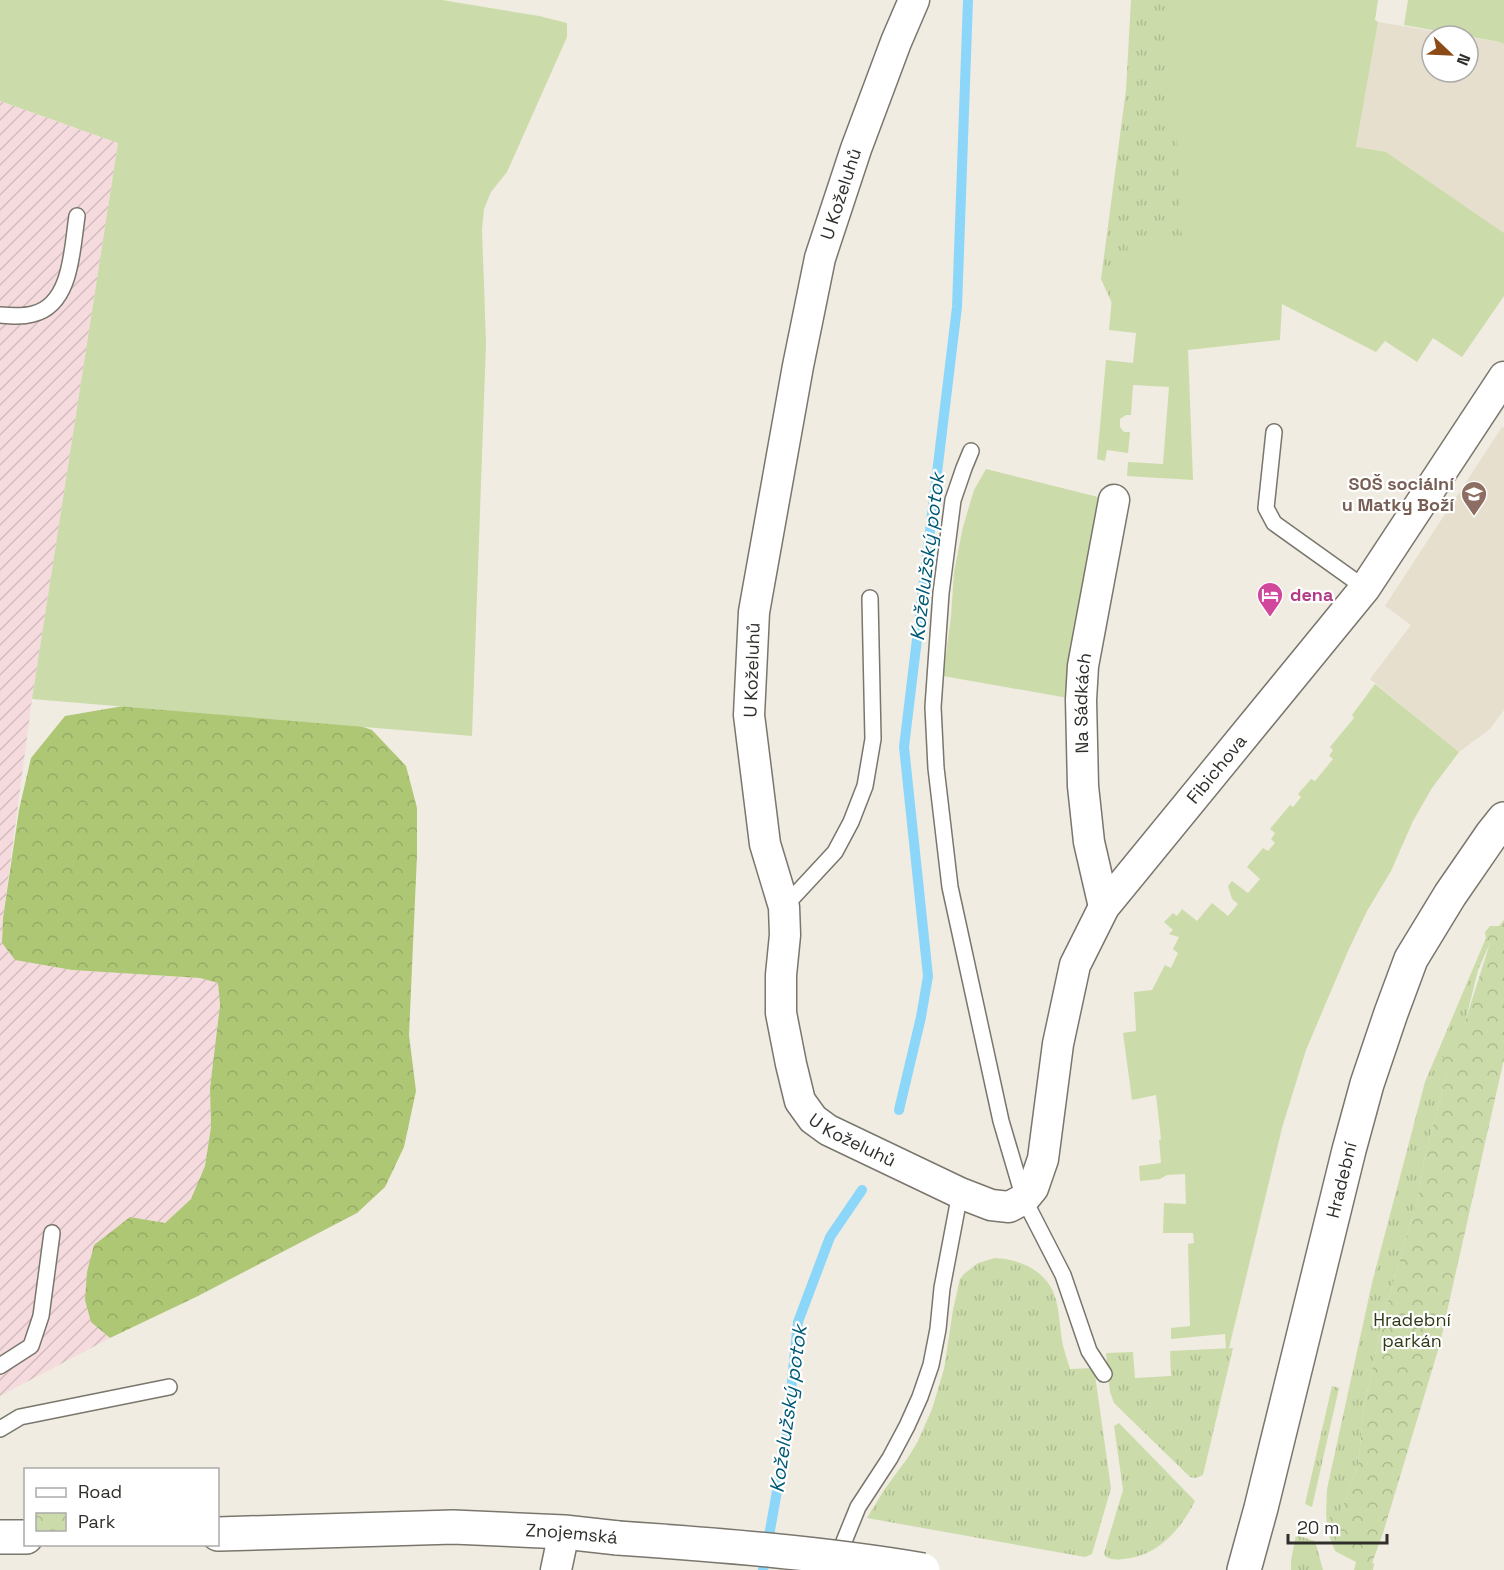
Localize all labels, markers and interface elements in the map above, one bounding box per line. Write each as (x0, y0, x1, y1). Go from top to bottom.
north arrow (1420, 24, 1480, 84)
text: N (1452, 51, 1475, 69)
street label: U Koželuhů (815, 145, 866, 243)
water label: Koželužský potok (904, 469, 950, 642)
place label: SOŠ sociální u Matky Boží (1342, 472, 1454, 516)
school or university icon: SOŠ sociální u Matky Boží (1459, 479, 1489, 517)
hotel icon: dena (1255, 580, 1285, 618)
place label: dena (1290, 583, 1334, 606)
street label: U Koželuhů (738, 622, 765, 718)
street label: Na Sádkách (1069, 651, 1096, 754)
street label: Fibichova (1181, 730, 1251, 808)
street label: U Koželuhů (804, 1108, 900, 1172)
street label: Hradební (1321, 1139, 1362, 1220)
park label: Hradební parkán (1373, 1308, 1451, 1352)
water label: Koželužský potok (763, 1321, 813, 1494)
legend (24, 1468, 219, 1546)
text: Road (78, 1480, 122, 1503)
scale bar (1288, 1507, 1387, 1545)
text: Park (78, 1510, 116, 1533)
text: 20 m (1297, 1516, 1340, 1539)
street label: Znojemská (525, 1518, 619, 1549)

